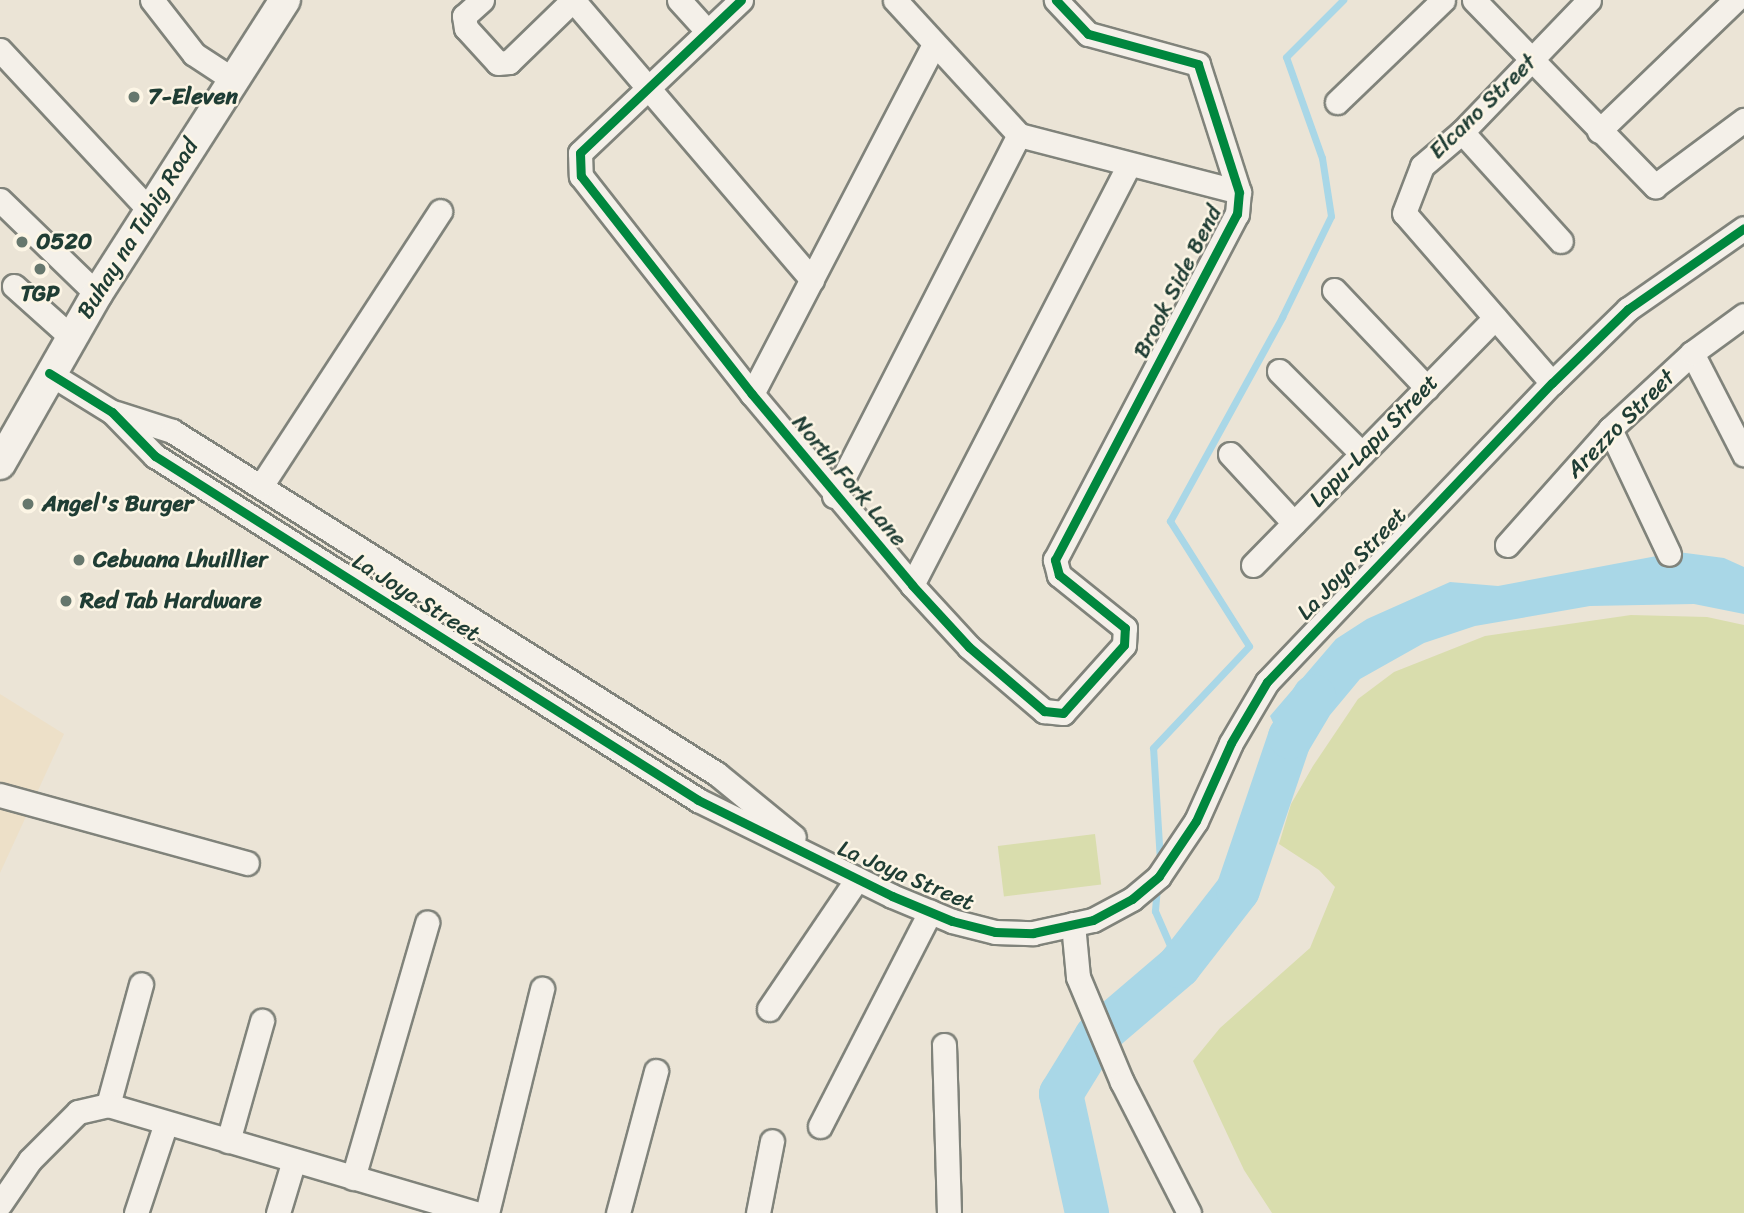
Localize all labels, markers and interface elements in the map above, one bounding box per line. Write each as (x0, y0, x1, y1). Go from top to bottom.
street label: Elcano Street (1423, 49, 1543, 165)
place label: 7-Eleven (148, 83, 238, 111)
marker: 7-Eleven (126, 89, 142, 105)
street label: Buhay na Tubig Road (71, 134, 205, 324)
street label: Brook Side Bend (1128, 201, 1228, 363)
place label: 0520 (36, 228, 92, 256)
marker: 0520 (14, 234, 30, 250)
marker: TGP (32, 261, 48, 277)
place label: TGP (21, 280, 59, 308)
street label: Arezzo Street (1561, 364, 1681, 484)
street label: Lapu-Lapu Street (1303, 368, 1445, 514)
street label: North Fork Lane (786, 410, 912, 552)
place label: Angel's Burger (42, 490, 194, 518)
marker: Angel's Burger (20, 496, 36, 512)
street label: La Joya Street (1291, 502, 1413, 626)
place label: Cebuana Lhuillier (93, 546, 268, 574)
street label: La Joya Street (346, 547, 486, 649)
marker: Cebuana Lhuillier (71, 552, 87, 568)
place label: Red Tab Hardware (80, 587, 262, 615)
marker: Red Tab Hardware (58, 593, 74, 609)
street label: La Joya Street (833, 835, 979, 917)

